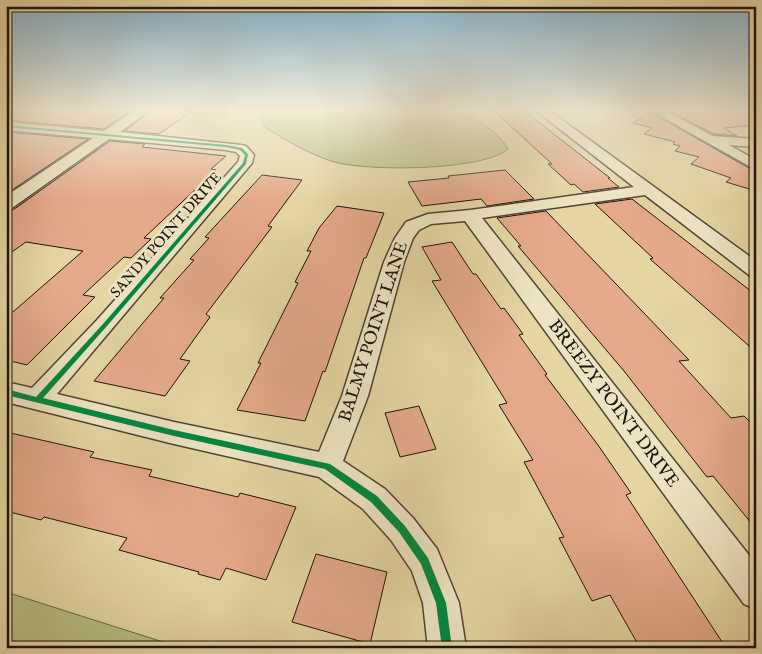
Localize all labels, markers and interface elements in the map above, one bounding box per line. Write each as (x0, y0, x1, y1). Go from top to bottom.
street label: SANDY POINT DRIVE (106, 168, 226, 302)
street label: BALMY POINT LANE (334, 239, 414, 425)
street label: BREEZY POINT DRIVE (542, 315, 684, 493)

